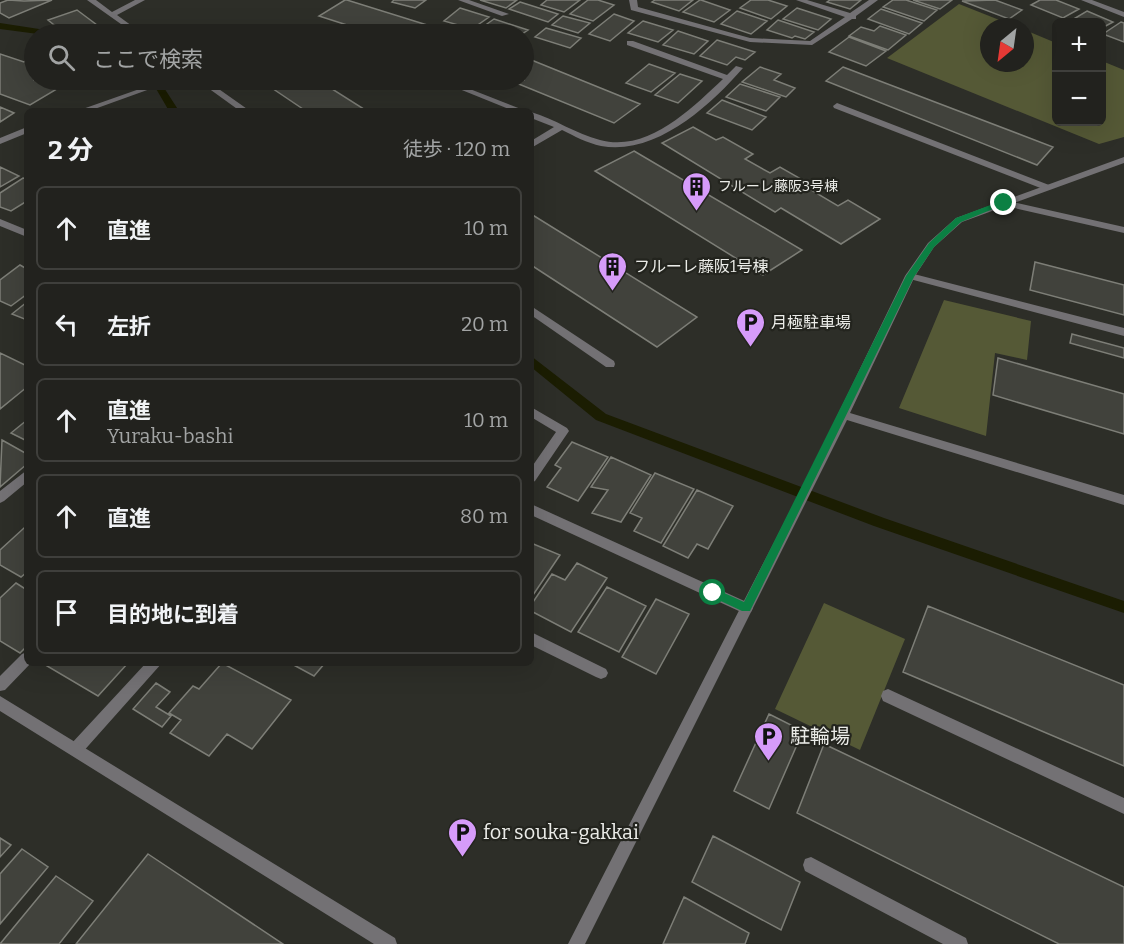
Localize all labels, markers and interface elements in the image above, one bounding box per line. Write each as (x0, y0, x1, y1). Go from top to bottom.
north arrow (980, 18, 1034, 72)
map controls (1052, 18, 1106, 126)
button: + (1052, 18, 1106, 72)
search box (24, 24, 534, 90)
icon: search (45, 41, 78, 74)
text: ここで検索 (93, 46, 203, 73)
button: − (1052, 72, 1106, 126)
text: 2 分 (48, 135, 93, 166)
text: 徒歩 · 120 m (403, 137, 510, 161)
building icon: フルーレ藤阪3号棟 (681, 170, 713, 212)
place label: フルーレ藤阪3号棟 (718, 178, 838, 195)
route end (990, 189, 1016, 215)
icon: ahead (50, 212, 83, 245)
text: 10 m (464, 216, 508, 240)
text: 直進 (107, 217, 151, 244)
building icon: フルーレ藤阪1号棟 (597, 250, 629, 292)
place label: フルーレ藤阪1号棟 (634, 257, 769, 276)
parking icon: 月極駐車場 (734, 306, 766, 348)
icon: left (50, 308, 83, 341)
text: 20 m (461, 312, 508, 336)
text: 左折 (107, 313, 151, 340)
place label: 月極駐車場 (771, 313, 851, 332)
text: 直進 (107, 397, 151, 424)
icon: ahead (50, 404, 83, 437)
text: 10 m (464, 408, 508, 432)
text: Yuraku-bashi (107, 424, 234, 448)
icon: ahead (50, 500, 83, 533)
text: 80 m (460, 504, 508, 528)
text: 直進 (107, 505, 151, 532)
route start (699, 579, 725, 605)
icon: arrive (50, 596, 83, 629)
text: 目的地に到着 (107, 601, 239, 628)
parking icon: 駐輪場 (753, 720, 785, 762)
place label: 駐輪場 (790, 724, 850, 748)
parking icon: for souka-gakkai (446, 816, 478, 858)
place label: for souka-gakkai (483, 820, 639, 844)

